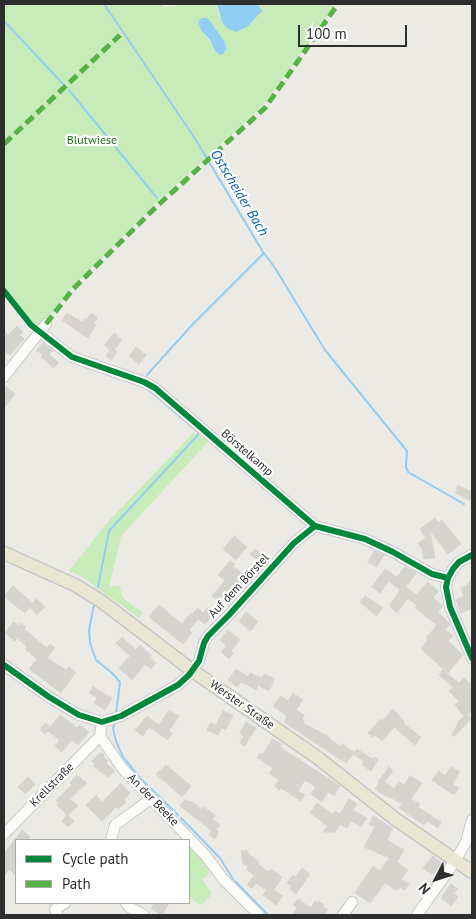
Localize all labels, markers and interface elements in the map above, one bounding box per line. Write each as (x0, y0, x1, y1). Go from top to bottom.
scale bar (301, 15, 410, 47)
text: 100 m (306, 24, 347, 43)
park label: Blutwiese (67, 134, 117, 148)
water label: Ostscheider Bach (207, 147, 271, 239)
street label: Börstelkamp (218, 427, 276, 479)
street label: Auf dem Börstel (206, 551, 272, 621)
street label: Werster Straße (207, 677, 277, 733)
street label: Krellstraße (27, 760, 77, 810)
street label: An der Beeke (124, 771, 182, 829)
legend (15, 839, 190, 904)
text: Cycle path (62, 849, 128, 868)
north arrow (411, 854, 461, 904)
text: Path (62, 874, 91, 893)
text: N (415, 879, 434, 898)

